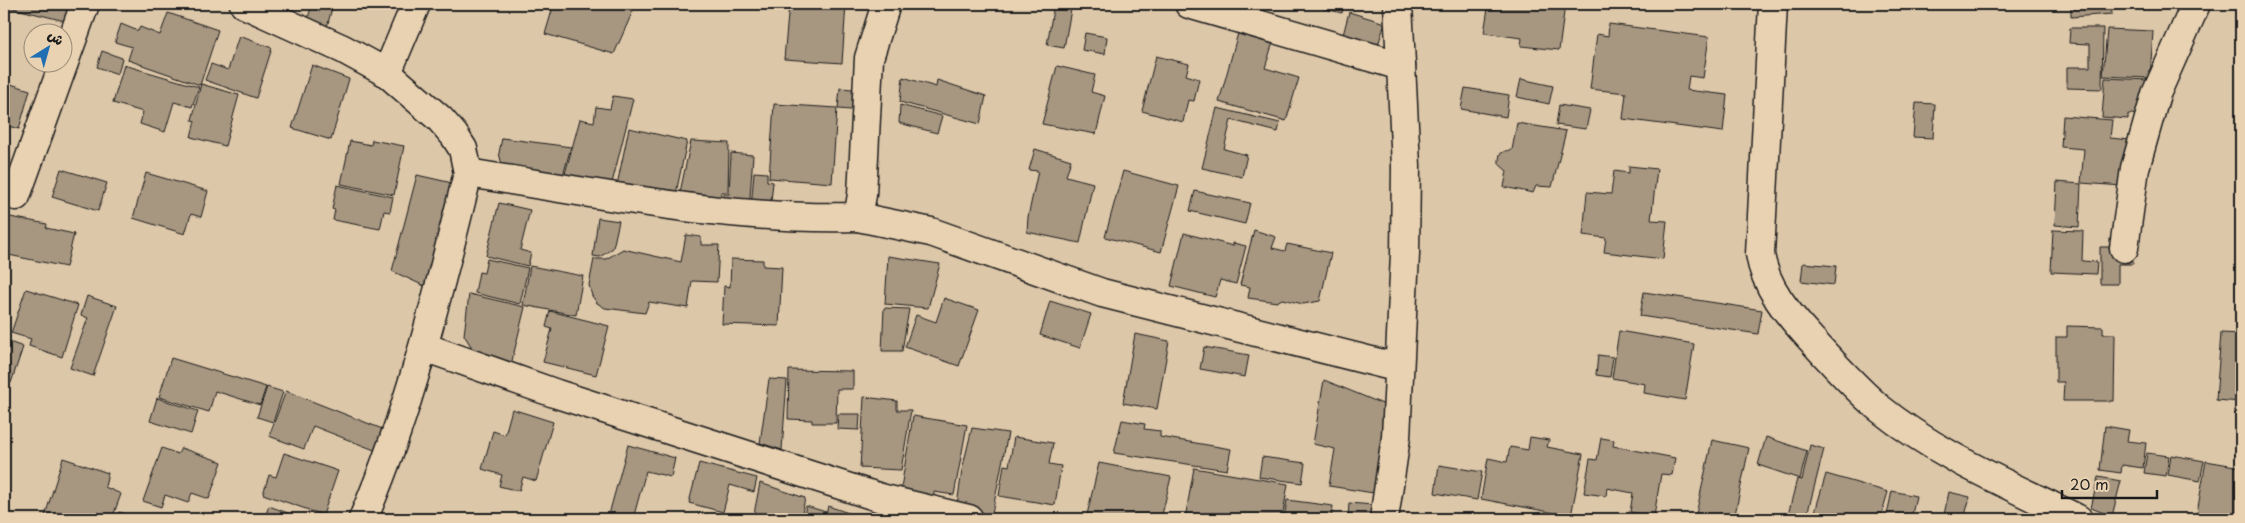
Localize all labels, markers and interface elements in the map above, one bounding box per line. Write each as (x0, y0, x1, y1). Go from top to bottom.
north arrow (22, 22, 72, 72)
text: ش (44, 24, 69, 50)
scale bar (2062, 468, 2158, 500)
text: 20 m (2070, 472, 2109, 495)

